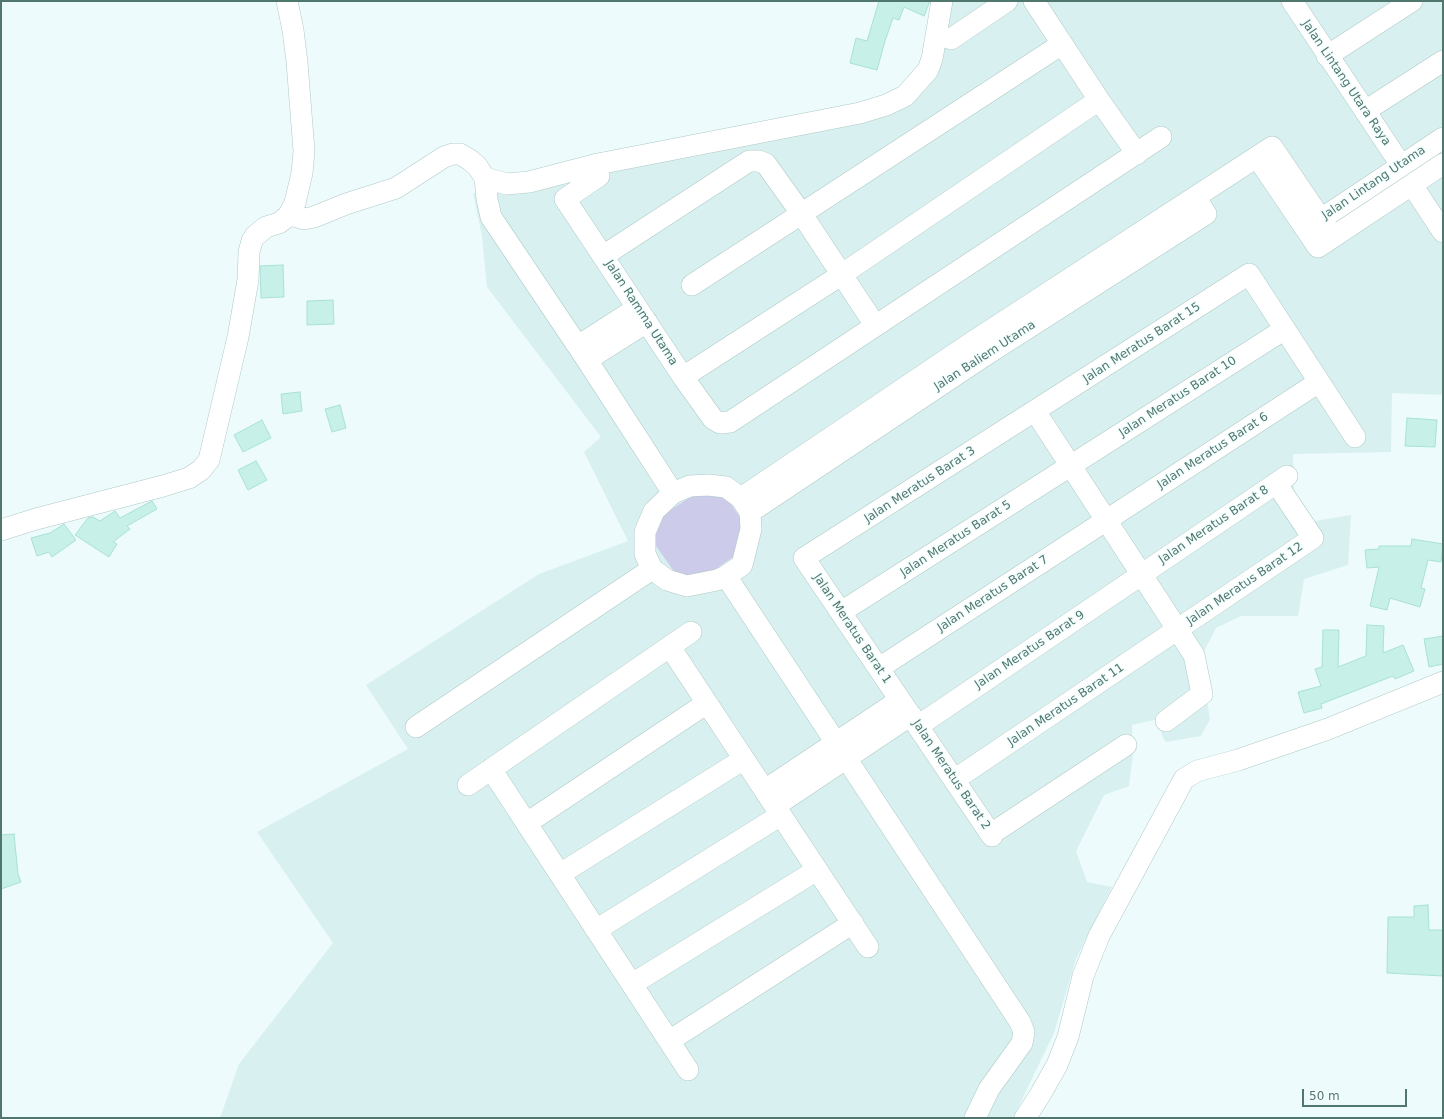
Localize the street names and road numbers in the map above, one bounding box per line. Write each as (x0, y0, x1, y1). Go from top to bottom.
street label: Jalan Lintang Utara Raya (1298, 17, 1394, 149)
street label: Jalan Lintang Utama (1320, 143, 1428, 223)
street label: Jalan Ramma Utama (602, 258, 680, 368)
street label: Jalan Meratus Barat 15 (1081, 300, 1203, 386)
street label: Jalan Baliem Utama (932, 318, 1038, 394)
street label: Jalan Meratus Barat 10 (1117, 354, 1239, 440)
street label: Jalan Meratus Barat 6 (1155, 410, 1271, 492)
street label: Jalan Meratus Barat 3 (862, 444, 978, 526)
street label: Jalan Meratus Barat 8 (1156, 483, 1272, 567)
street label: Jalan Meratus Barat 5 (898, 498, 1014, 580)
street label: Jalan Meratus Barat 12 (1184, 540, 1306, 628)
street label: Jalan Meratus Barat 7 (935, 553, 1051, 635)
street label: Jalan Meratus Barat 1 (810, 571, 894, 687)
street label: Jalan Meratus Barat 9 (972, 608, 1088, 692)
street label: Jalan Meratus Barat 11 (1005, 661, 1127, 749)
street label: Jalan Meratus Barat 2 (909, 717, 993, 833)

